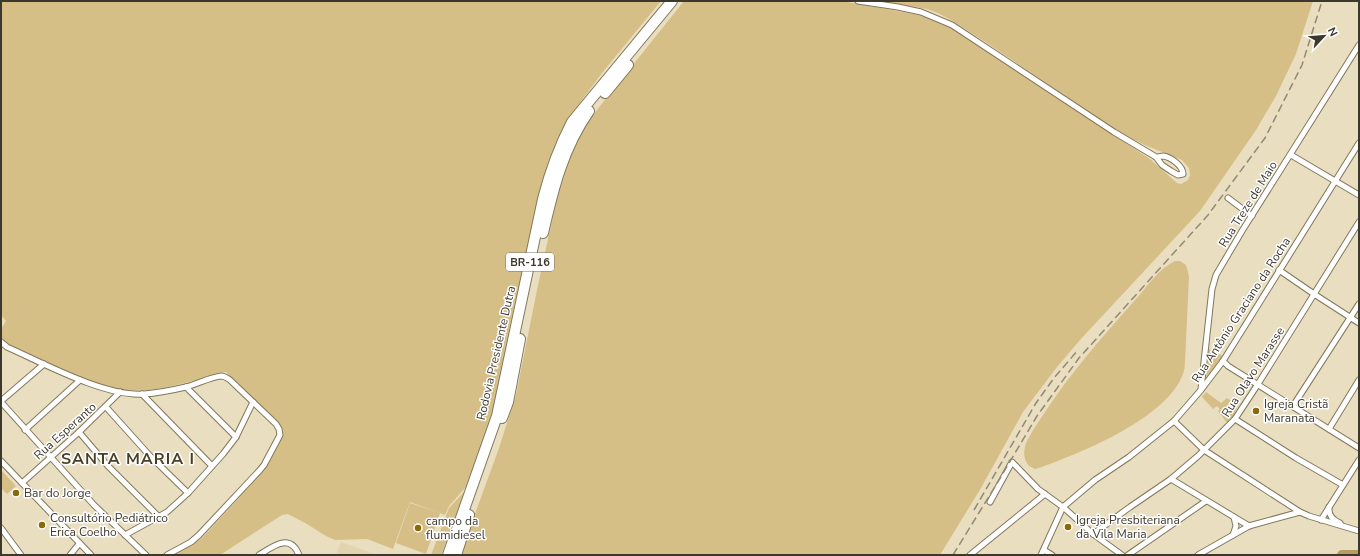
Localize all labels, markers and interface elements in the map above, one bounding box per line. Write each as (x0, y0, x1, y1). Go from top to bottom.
north arrow (1304, 16, 1344, 56)
text: N (1324, 25, 1341, 39)
street label: Rua Treze de Maio (1215, 158, 1281, 250)
street label: Rua Antônio Graciano da Rocha (1188, 234, 1294, 386)
road number: BR-116 (506, 253, 554, 271)
street label: Rodovia Presidente Dutra (473, 284, 519, 422)
street label: Rua Olavo Marasse (1218, 324, 1288, 420)
place label: Igreja Cristã Maranata (1264, 396, 1328, 426)
street label: Rua Esperanto (30, 399, 100, 463)
marker: Igreja Cristã Maranata (1251, 406, 1261, 416)
district label: SANTA MARIA I (61, 448, 195, 470)
place label: Bar do Jorge (24, 485, 91, 501)
marker: Bar do Jorge (11, 488, 21, 498)
place label: Consultório Pediátrico Erica Coelho (50, 510, 168, 540)
place label: Igreja Presbiteriana da Vila Maria (1076, 512, 1180, 542)
place label: campo da flumidiesel (426, 513, 486, 543)
marker: Consultório Pediátrico Erica Coelho (37, 520, 47, 530)
marker: Igreja Presbiteriana da Vila Maria (1063, 522, 1073, 532)
marker: campo da flumidiesel (413, 523, 423, 533)

